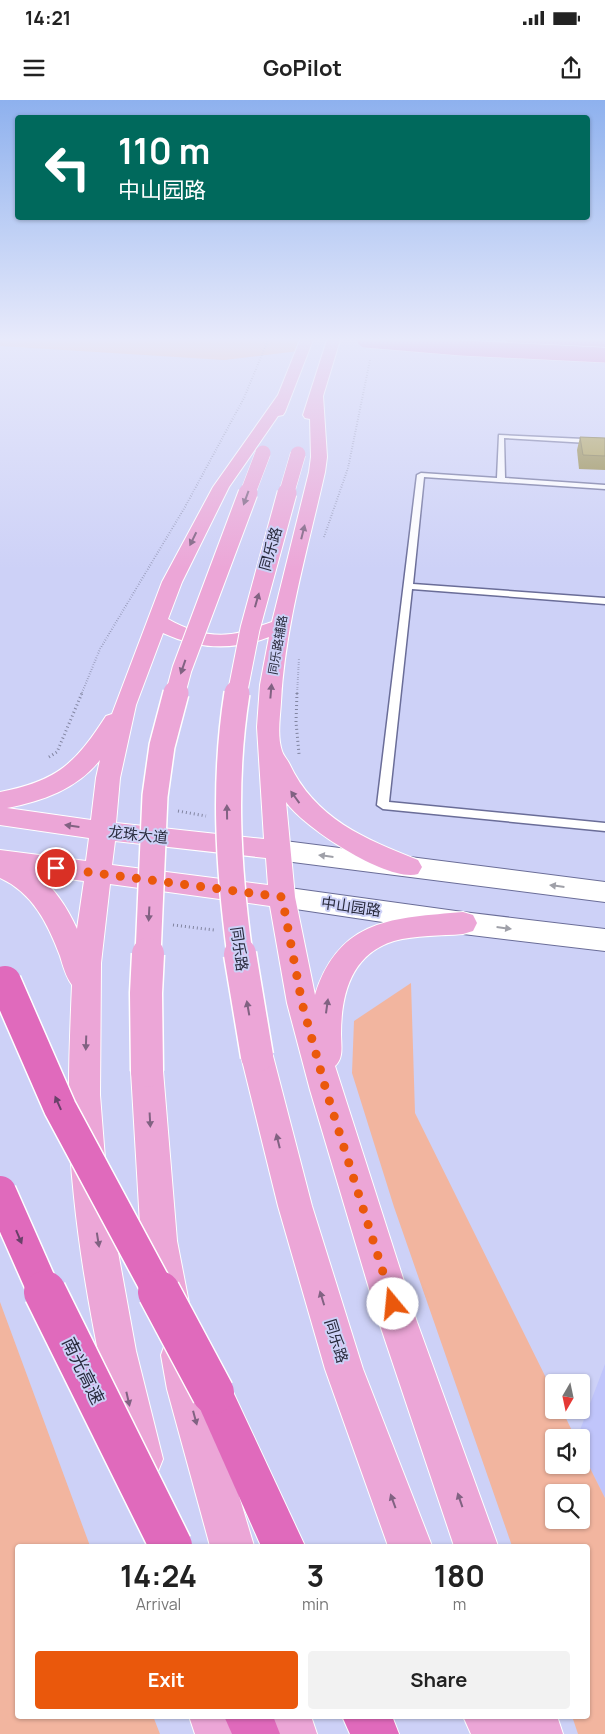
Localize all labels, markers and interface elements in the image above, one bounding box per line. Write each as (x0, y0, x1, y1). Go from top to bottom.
text: 14:21 (25, 5, 71, 31)
text: GoPilot (263, 53, 342, 83)
icon: menu (20, 54, 48, 82)
icon: share (557, 54, 585, 82)
text: 110 m (118, 127, 210, 175)
icon: left (35, 135, 100, 200)
text: 中山园路 (118, 175, 206, 205)
one-way arrow (242, 491, 249, 506)
street label: 同乐路 (254, 524, 287, 573)
one-way arrow (299, 525, 307, 540)
one-way arrow (189, 532, 197, 547)
one-way arrow (253, 592, 261, 607)
street label: 同乐路辅路 (264, 614, 291, 676)
one-way arrow (179, 660, 186, 675)
one-way arrow (267, 683, 275, 699)
one-way arrow (290, 790, 300, 804)
one-way arrow (223, 804, 231, 820)
street label: 龙珠大道 (107, 821, 169, 848)
one-way arrow (64, 822, 80, 830)
pin (35, 847, 77, 889)
one-way arrow (318, 852, 334, 860)
icon: arrive (42, 854, 70, 882)
one-way arrow (548, 882, 564, 890)
street label: 中山园路 (320, 892, 382, 921)
one-way arrow (145, 906, 153, 922)
one-way arrow (496, 924, 512, 932)
street label: 同乐路 (226, 925, 253, 973)
one-way arrow (323, 998, 331, 1014)
one-way arrow (244, 1000, 252, 1016)
one-way arrow (81, 1035, 89, 1051)
one-way arrow (54, 1096, 62, 1110)
one-way arrow (146, 1112, 154, 1128)
one-way arrow (274, 1134, 282, 1149)
one-way arrow (16, 1230, 24, 1244)
one-way arrow (94, 1232, 102, 1248)
position arrow (366, 1277, 418, 1329)
one-way arrow (318, 1290, 326, 1305)
street label: 同乐路 (320, 1316, 353, 1365)
street label: 南光高速 (57, 1333, 110, 1408)
north arrow (545, 1374, 590, 1419)
map controls (545, 1374, 590, 1529)
one-way arrow (124, 1392, 132, 1407)
one-way arrow (192, 1411, 200, 1426)
button: sound (545, 1429, 590, 1474)
button: search (545, 1484, 590, 1529)
one-way arrow (456, 1492, 464, 1507)
one-way arrow (389, 1493, 396, 1508)
text: 14:24 (120, 1555, 197, 1596)
text: 3 (307, 1555, 324, 1596)
text: 180 (434, 1555, 485, 1596)
text: Arrival (136, 1593, 181, 1615)
text: min (302, 1593, 329, 1615)
text: m (453, 1593, 466, 1615)
button: Exit (35, 1651, 298, 1709)
button: Share (308, 1651, 570, 1709)

